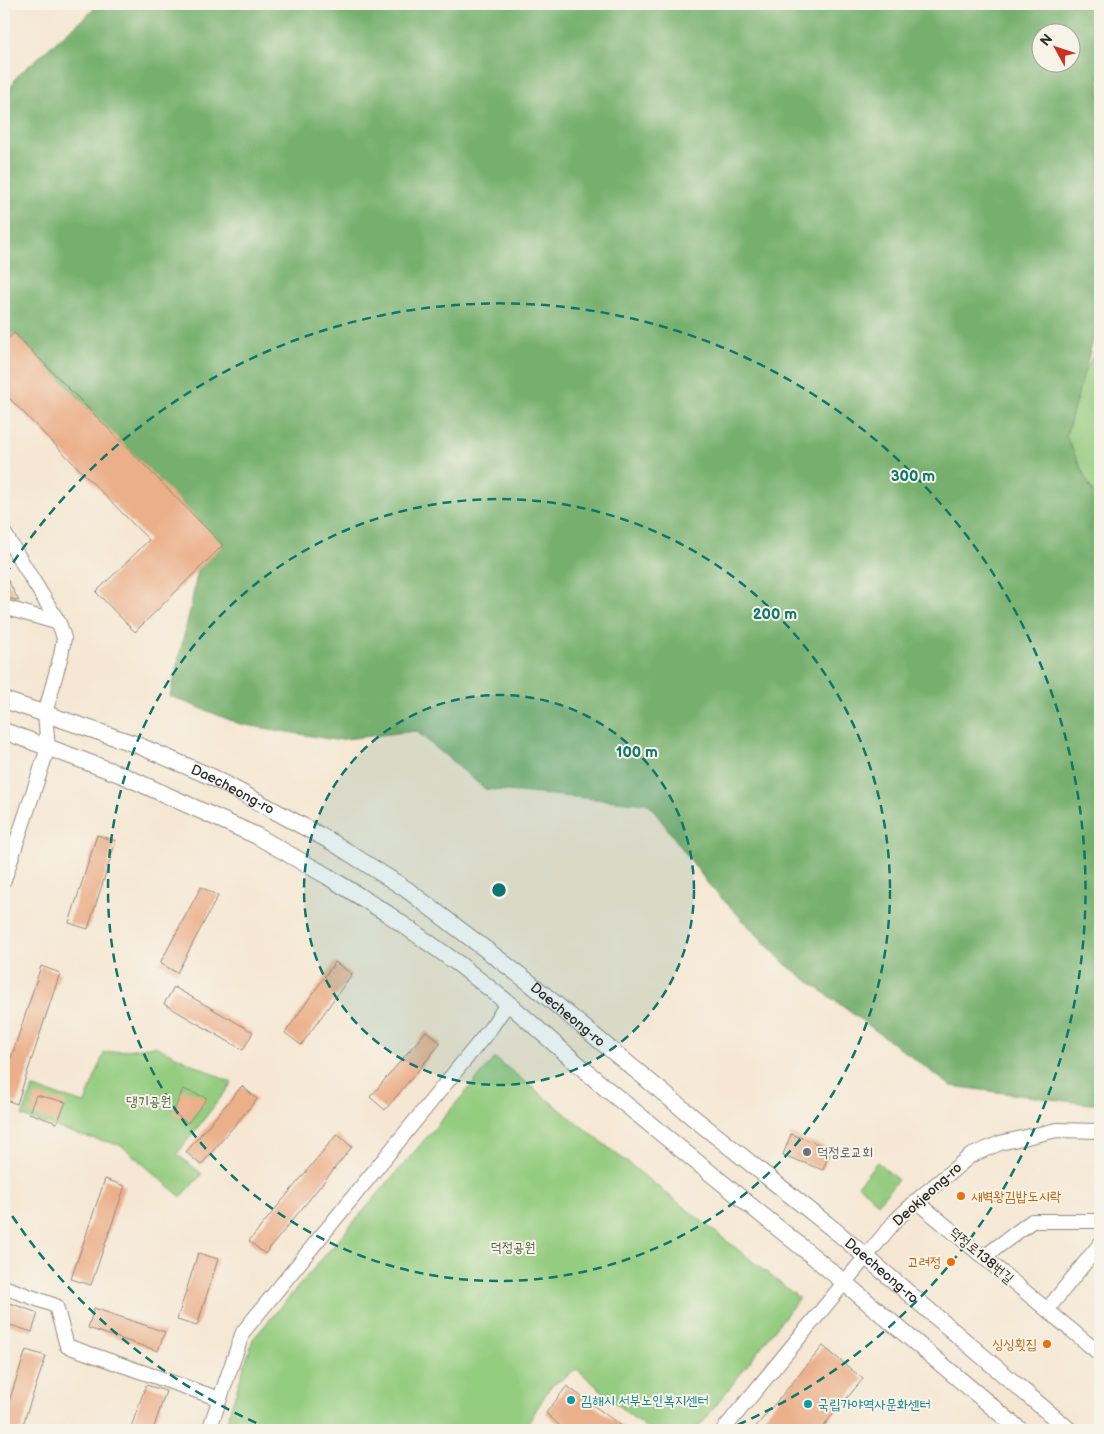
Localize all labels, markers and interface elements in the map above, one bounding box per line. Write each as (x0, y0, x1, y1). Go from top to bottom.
north arrow (1032, 22, 1082, 72)
text: N (1037, 30, 1056, 49)
text: 300 m (891, 467, 935, 486)
text: 200 m (753, 605, 797, 624)
text: 100 m (616, 743, 658, 762)
street label: Daecheong-ro (188, 761, 277, 818)
centre of rings (490, 881, 508, 899)
street label: Daecheong-ro (527, 979, 608, 1050)
park label: 댕기공원 (126, 1093, 172, 1110)
place label: 덕정로교회 (817, 1144, 873, 1161)
marker: 덕정로교회 (801, 1146, 813, 1158)
street label: Deokjeong-ro (889, 1159, 965, 1230)
place label: 새벽왕김밥도시락 (971, 1188, 1062, 1205)
marker: 새벽왕김밥도시락 (955, 1190, 967, 1202)
street label: 덕정로138번길 (946, 1224, 1018, 1288)
street label: Daecheong-ro (841, 1235, 922, 1307)
park label: 덕정공원 (490, 1239, 536, 1256)
place label: 고려정 (907, 1254, 941, 1271)
marker: 고려정 (945, 1256, 957, 1268)
place label: 싱싱횟집 (992, 1336, 1037, 1353)
marker: 싱싱횟집 (1041, 1338, 1053, 1350)
place label: 김해시 서부노인복지센터 (581, 1392, 709, 1409)
marker: 김해시 서부노인복지센터 (565, 1394, 577, 1406)
place label: 국립가야역사문화센터 (818, 1396, 931, 1413)
marker: 국립가야역사문화센터 (802, 1398, 814, 1410)

